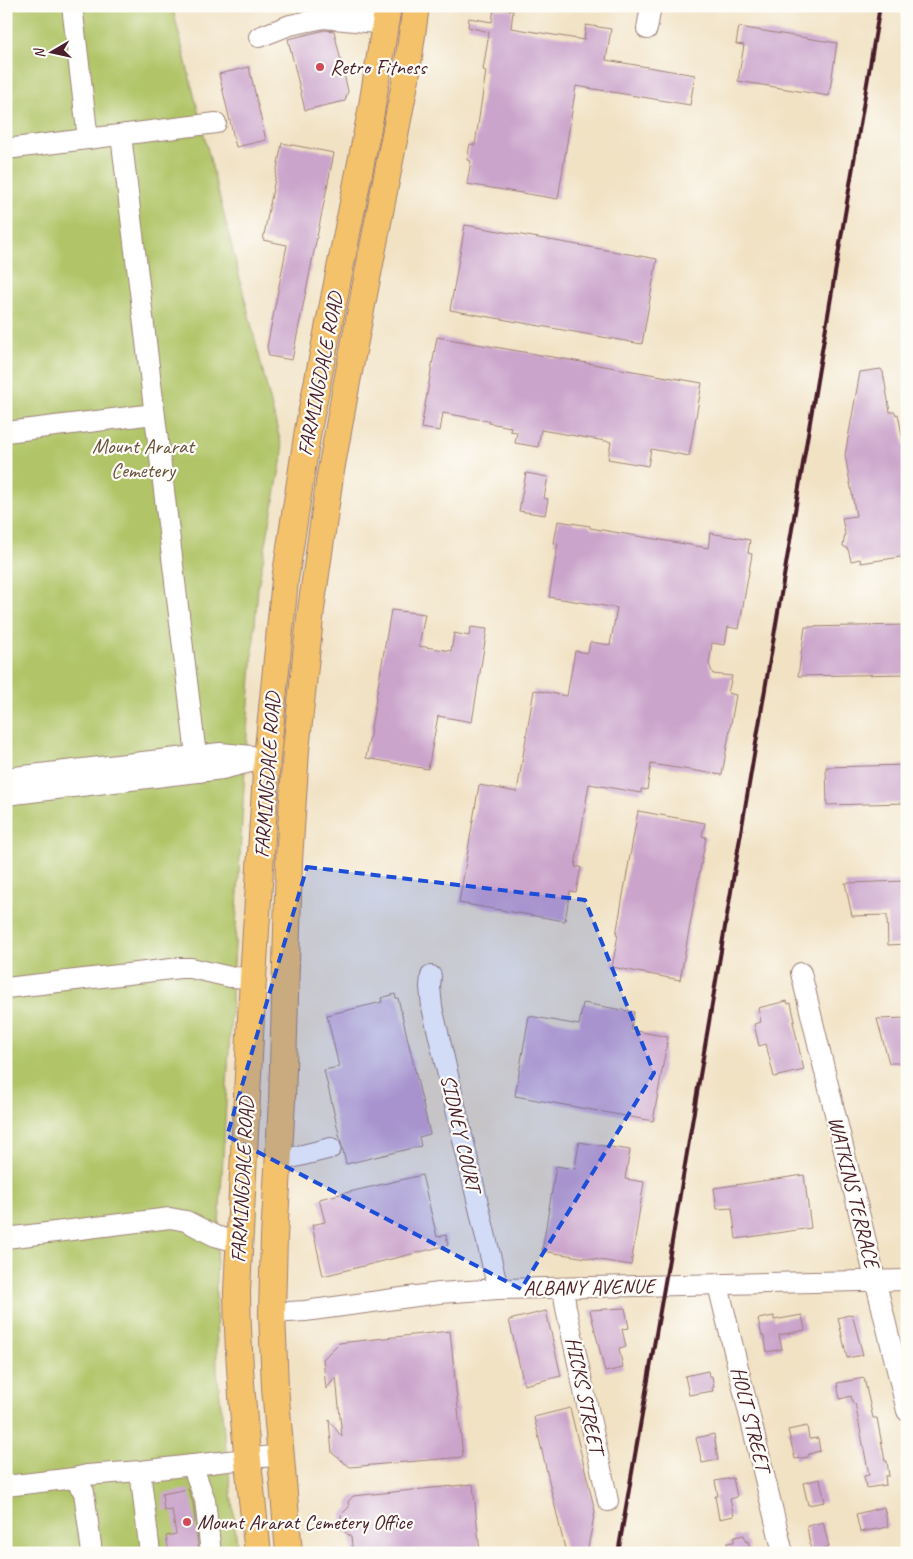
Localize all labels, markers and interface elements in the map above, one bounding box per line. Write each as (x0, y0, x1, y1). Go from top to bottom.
north arrow (28, 28, 78, 78)
text: N (30, 46, 49, 60)
place label: Retro Fitness (330, 54, 428, 80)
marker: Retro Fitness (314, 61, 326, 73)
street label: FARMINGDALE ROAD (291, 288, 349, 458)
park label: Mount Ararat Cemetery (92, 433, 196, 483)
street label: FARMINGDALE ROAD (248, 690, 286, 859)
street label: SIDNEY COURT (435, 1072, 488, 1198)
street label: FARMINGDALE ROAD (225, 1095, 259, 1263)
street label: WATKINS TERRACE (823, 1114, 886, 1273)
street label: ALBANY AVENUE (523, 1273, 657, 1301)
street label: HICKS STREET (560, 1335, 611, 1461)
street label: HOLT STREET (725, 1364, 778, 1478)
place label: Mount Ararat Cemetery Office (197, 1509, 414, 1535)
marker: Mount Ararat Cemetery Office (181, 1516, 193, 1528)

